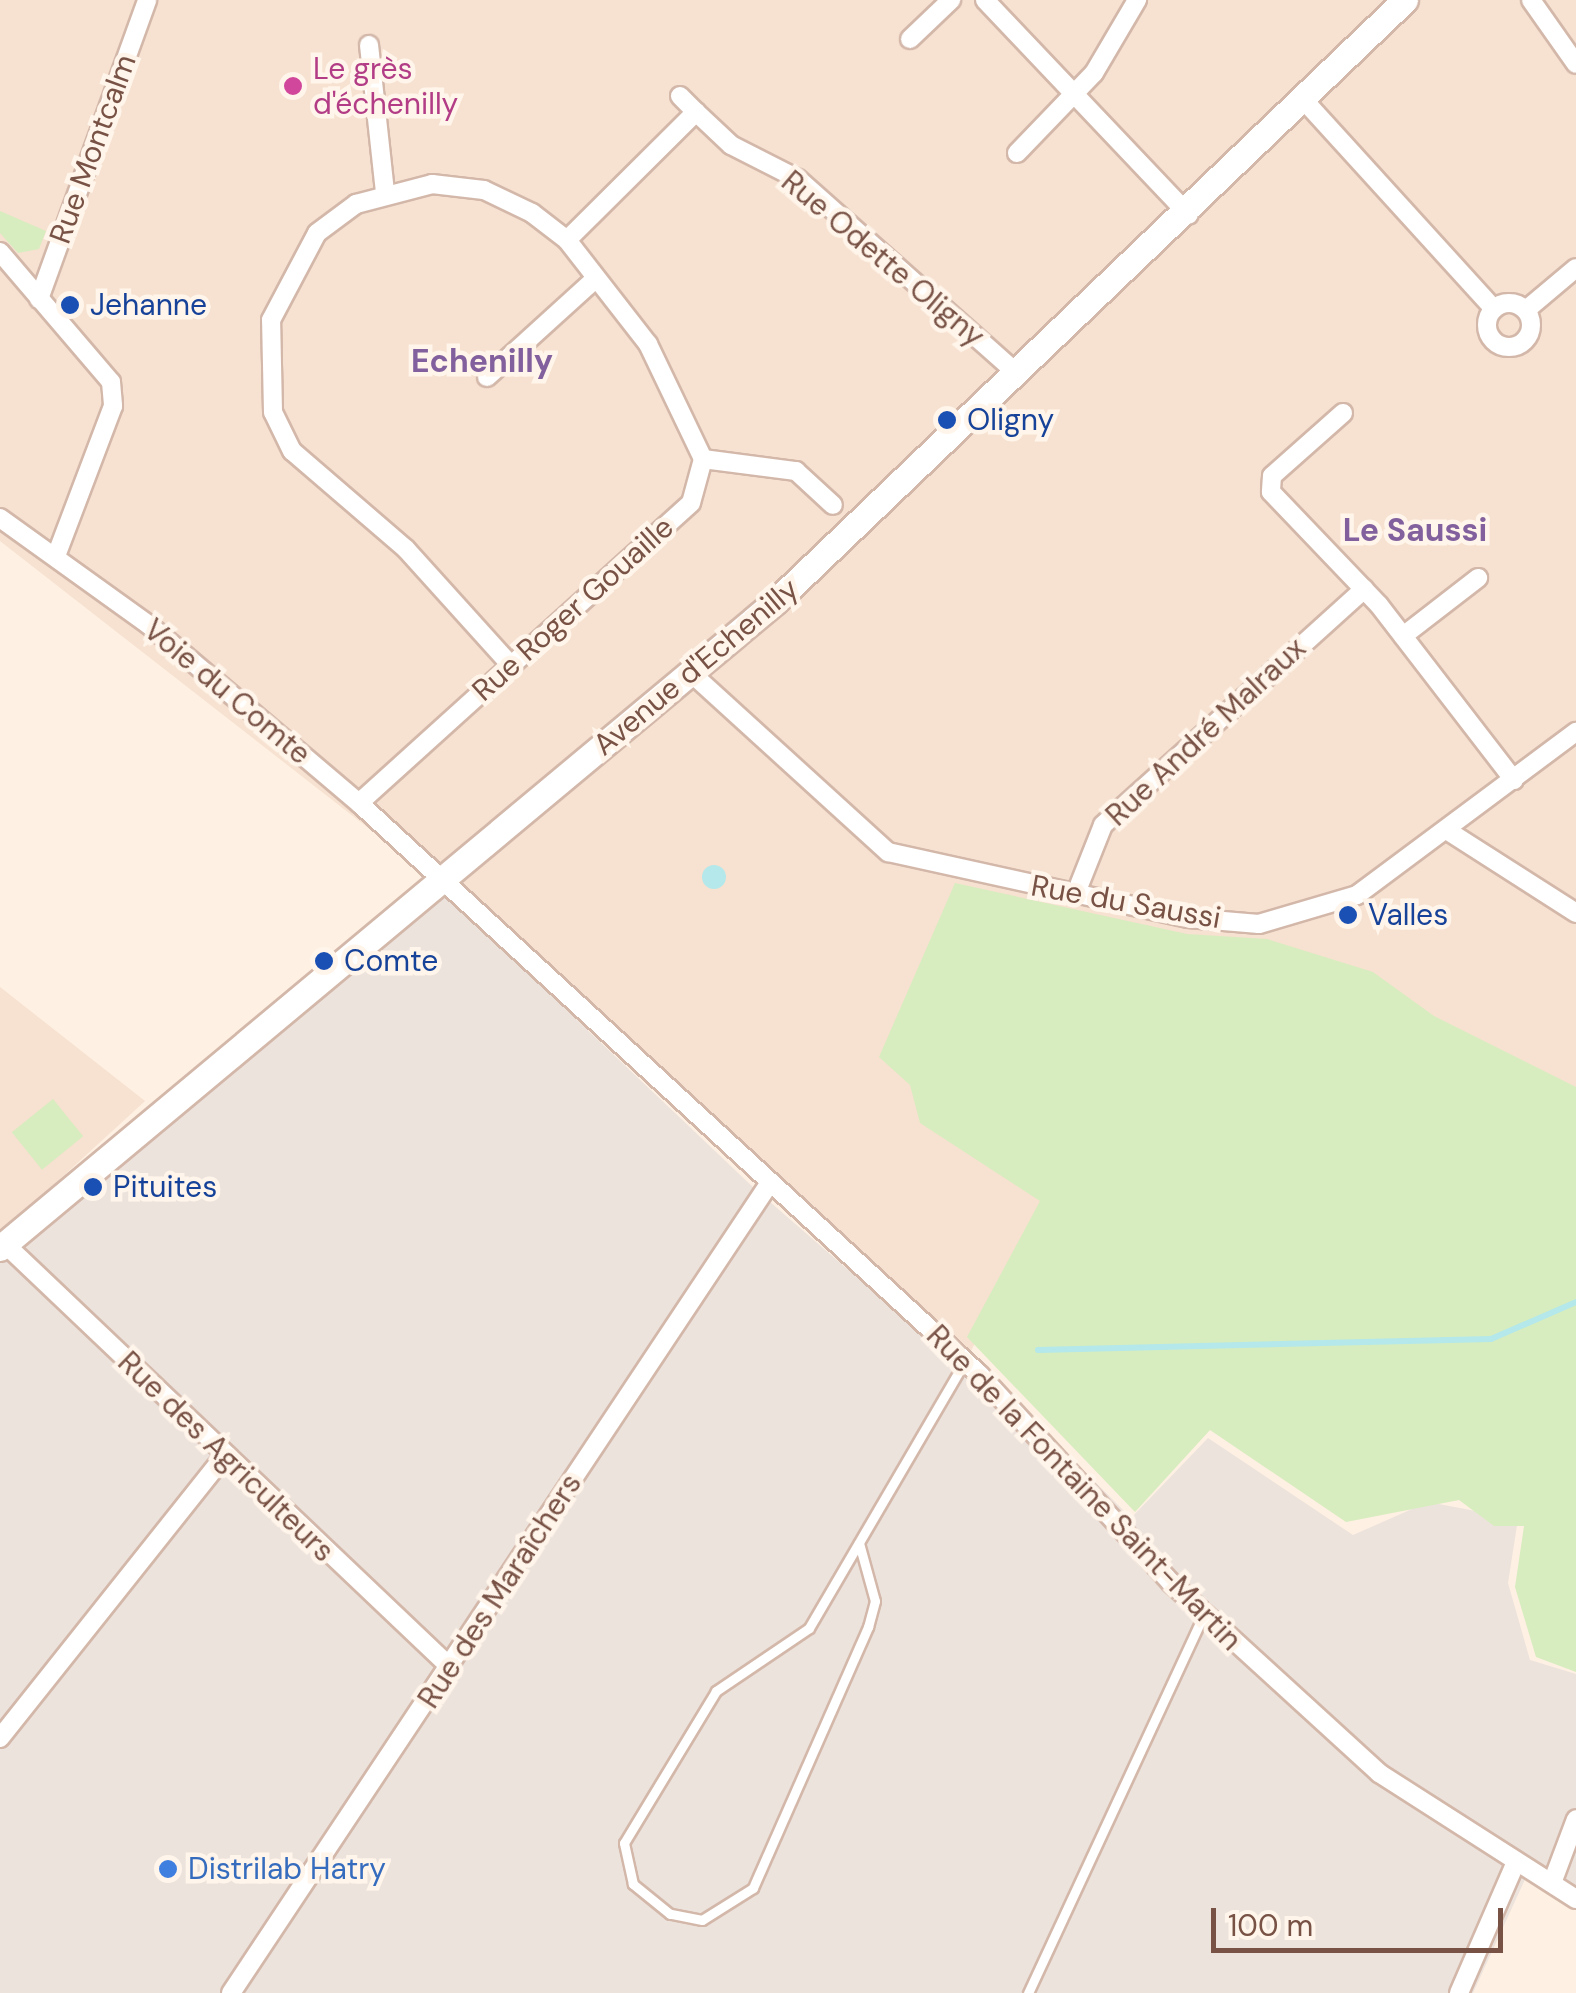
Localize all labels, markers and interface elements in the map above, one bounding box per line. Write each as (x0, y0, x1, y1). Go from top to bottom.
street label: Rue Montcalm (42, 50, 144, 248)
place label: Le grès d'échenilly (313, 51, 458, 122)
marker: Le grès d'échenilly (282, 75, 304, 97)
street label: Rue Odette Oligny (774, 164, 992, 354)
place label: Jehanne (90, 287, 207, 323)
marker: Jehanne (59, 294, 81, 316)
district label: Echenilly (411, 342, 553, 380)
place label: Oligny (967, 402, 1054, 438)
marker: Oligny (936, 409, 958, 431)
street label: Rue Roger Gouaille (465, 509, 681, 709)
district label: Le Saussi (1343, 511, 1487, 549)
street label: Avenue d'Echenilly (586, 571, 806, 763)
street label: Voie du Comte (136, 612, 318, 772)
street label: Rue André Malraux (1099, 630, 1313, 834)
street label: Rue du Saussi (1028, 868, 1224, 936)
place label: Valles (1368, 897, 1448, 933)
marker: Valles (1337, 904, 1359, 926)
place label: Comte (344, 943, 438, 979)
marker: Comte (313, 950, 335, 972)
place label: Pituites (113, 1169, 217, 1205)
marker: Pituites (82, 1176, 104, 1198)
street label: Rue de la Fontaine Saint-Martin (919, 1318, 1249, 1658)
street label: Rue des Agriculteurs (110, 1344, 342, 1570)
street label: Rue des Maraîchers (411, 1467, 589, 1715)
place label: Distrilab Hatry (188, 1851, 386, 1887)
marker: Distrilab Hatry (157, 1858, 179, 1880)
scale bar (1216, 1888, 1508, 1950)
text: 100 m (1228, 1906, 1313, 1945)

